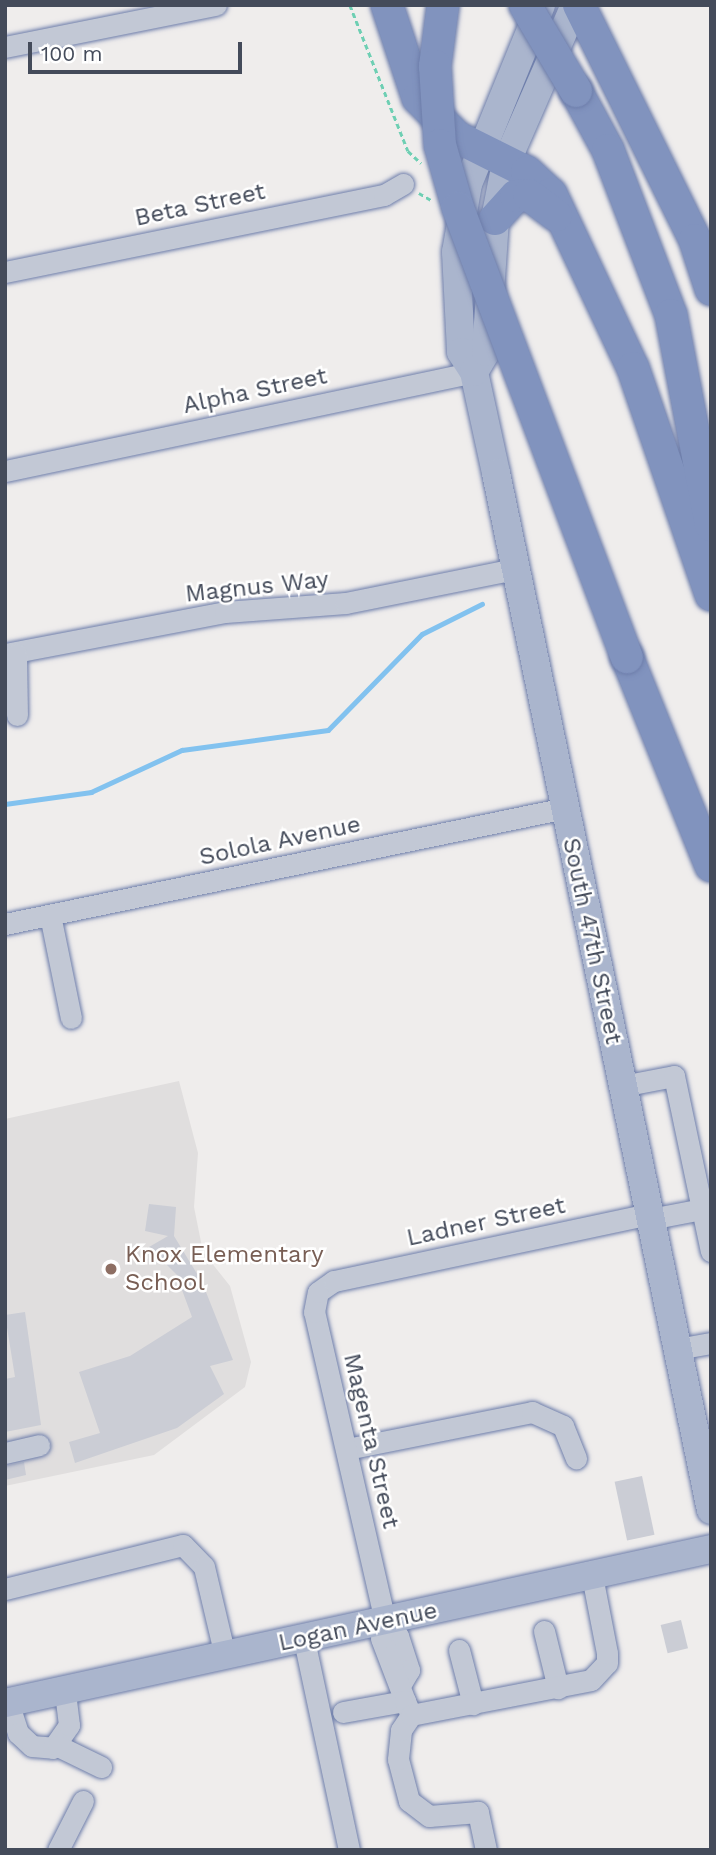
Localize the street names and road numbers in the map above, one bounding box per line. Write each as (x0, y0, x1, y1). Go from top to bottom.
street label: Beta Street (132, 177, 268, 233)
street label: Alpha Street (180, 362, 330, 420)
street label: Magnus Way (184, 565, 330, 609)
street label: Solola Avenue (196, 810, 364, 872)
street label: South 47th Street (556, 835, 628, 1047)
street label: Ladner Street (404, 1191, 568, 1253)
street label: Magenta Street (337, 1350, 405, 1532)
street label: Logan Avenue (275, 1596, 441, 1658)

